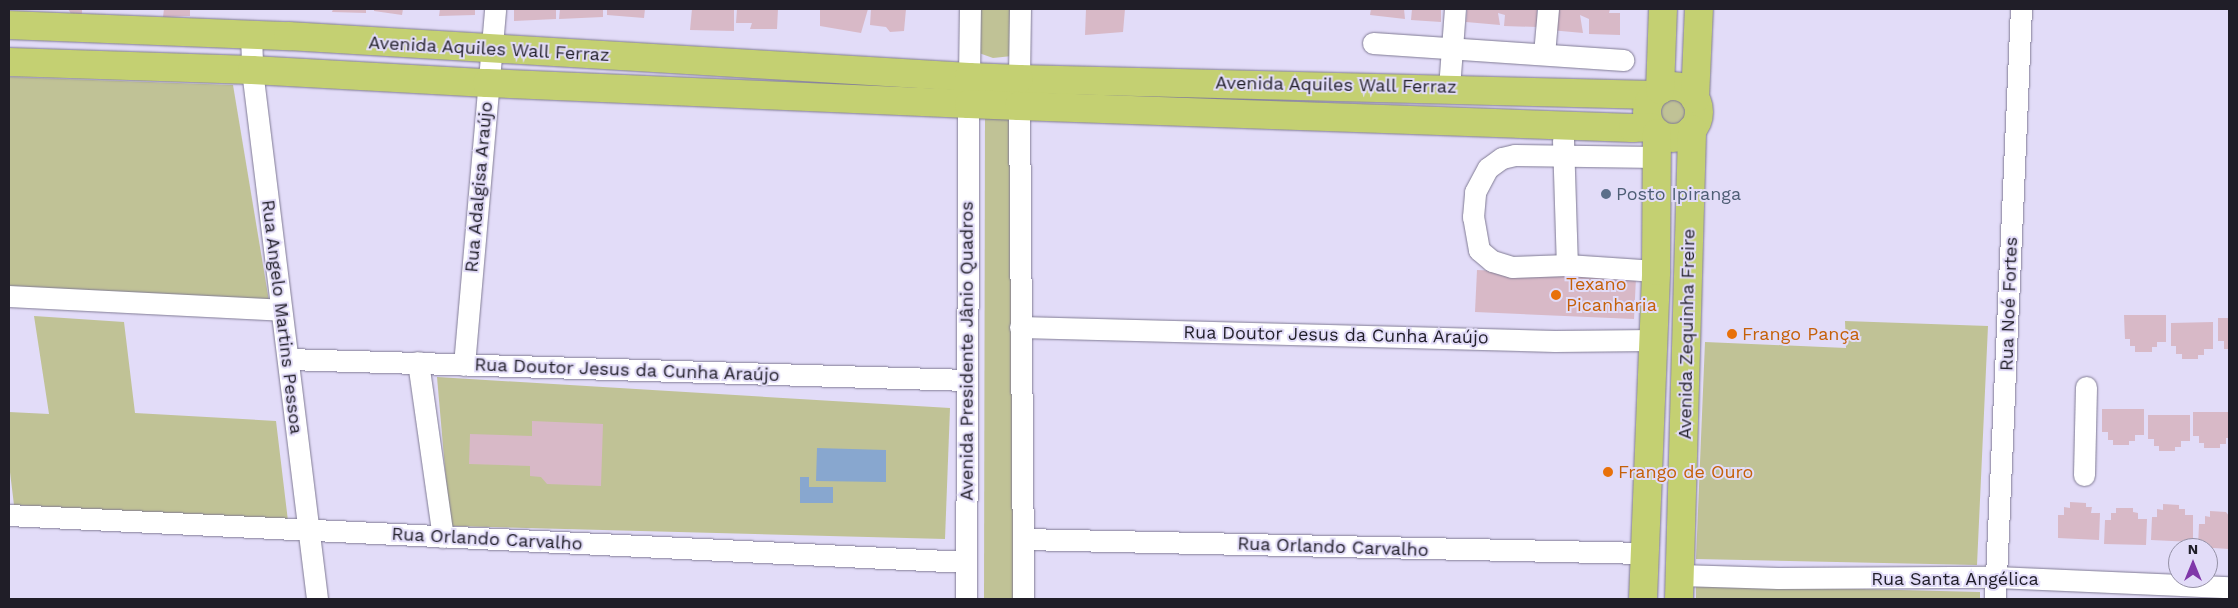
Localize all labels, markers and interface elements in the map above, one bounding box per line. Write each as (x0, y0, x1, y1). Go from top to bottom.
street label: Avenida Aquiles Wall Ferraz (367, 32, 611, 66)
street label: Avenida Aquiles Wall Ferraz (1214, 72, 1458, 98)
street label: Rua Adalgisa Araújo (461, 99, 497, 275)
place label: Posto Ipiranga (1616, 183, 1741, 205)
marker: Posto Ipiranga (1600, 188, 1612, 200)
street label: Rua Angelo Martins Pessoa (257, 198, 307, 436)
street label: Avenida Presidente Jânio Quadros (956, 201, 978, 501)
street label: Avenida Zequinha Freire (1674, 228, 1700, 440)
street label: Rua Noé Fortes (1996, 236, 2022, 372)
place label: Texano Picanharia (1566, 274, 1657, 316)
marker: Texano Picanharia (1550, 289, 1562, 301)
street label: Rua Doutor Jesus da Cunha Araújo (1182, 322, 1490, 348)
place label: Frango Pança (1742, 323, 1860, 345)
marker: Frango Pança (1726, 328, 1738, 340)
street label: Rua Doutor Jesus da Cunha Araújo (473, 354, 781, 386)
place label: Frango de Ouro (1618, 461, 1753, 483)
marker: Frango de Ouro (1602, 466, 1614, 478)
street label: Rua Orlando Carvalho (391, 523, 583, 555)
street label: Rua Orlando Carvalho (1237, 533, 1429, 561)
north arrow (2168, 538, 2218, 588)
text: N (2188, 541, 2198, 557)
street label: Rua Santa Angélica (1870, 568, 2040, 590)

